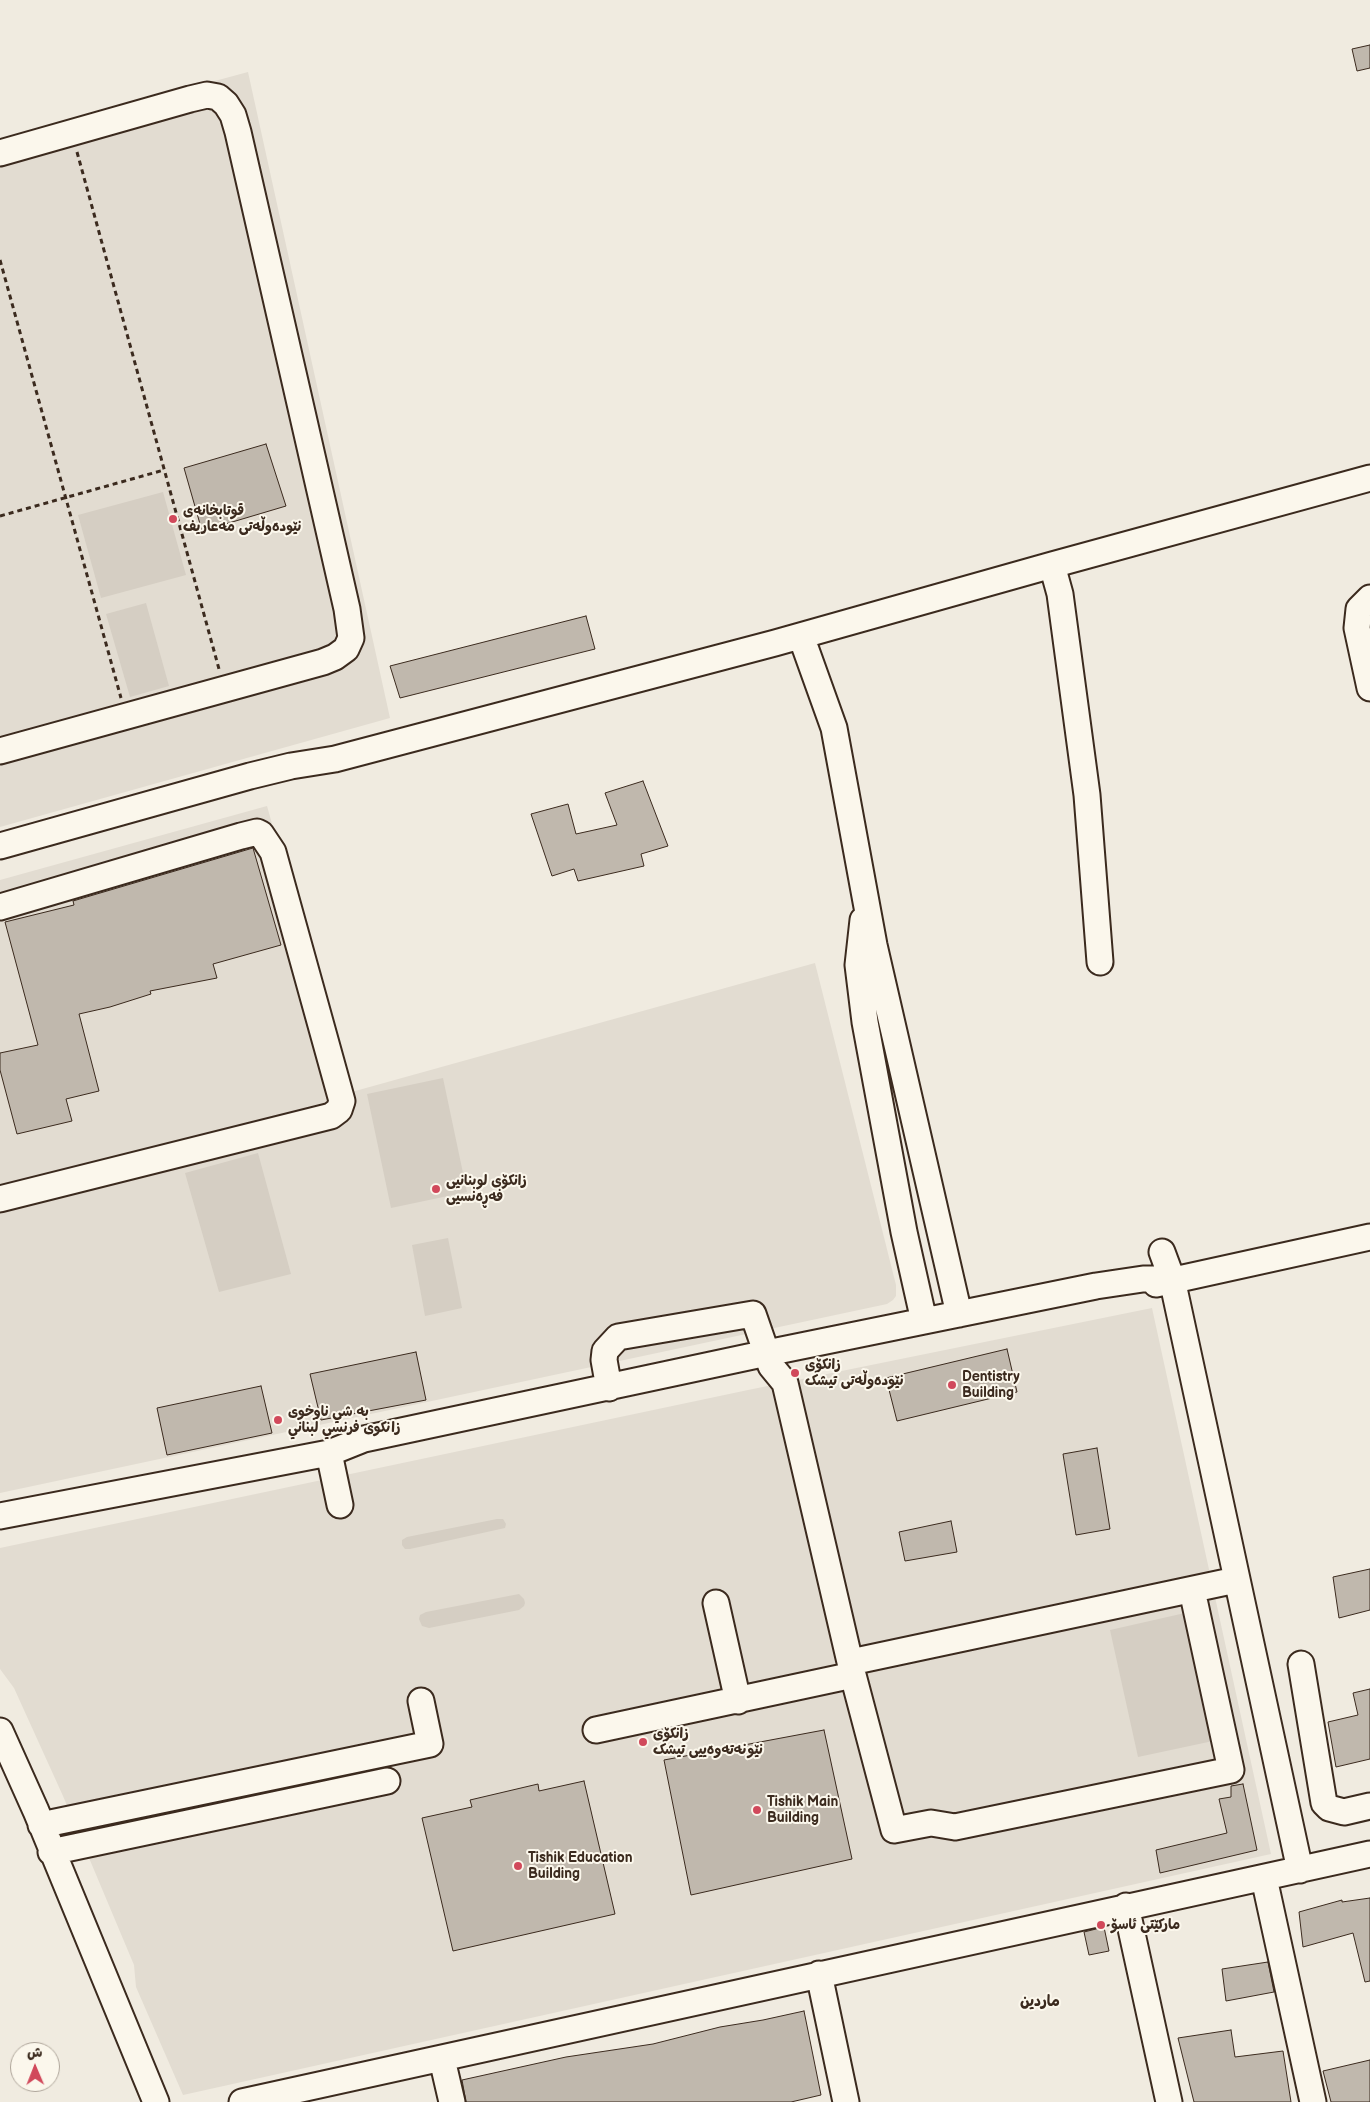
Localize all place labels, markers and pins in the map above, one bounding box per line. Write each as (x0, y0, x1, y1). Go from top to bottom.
place label: قوتابخانەی نێودەوڵەتی مەعاریف (183, 503, 301, 536)
marker: قوتابخانەی نێودەوڵەتی مەعاریف (167, 513, 179, 525)
place label: زانکۆی لوبنانیی فەڕەنسیی (446, 1173, 527, 1206)
marker: زانکۆی لوبنانیی فەڕەنسیی (430, 1183, 442, 1195)
place label: زانکۆی نێودەوڵەتی تیشک (805, 1357, 903, 1390)
marker: زانکۆی نێودەوڵەتی تیشک (789, 1367, 801, 1379)
place label: Dentistry Building (962, 1369, 1020, 1401)
marker: Dentistry Building (946, 1379, 958, 1391)
place label: به شي ناوخوى زانكوى فرنسي لبناني (288, 1404, 400, 1436)
marker: به شي ناوخوى زانكوى فرنسي لبناني (272, 1414, 284, 1426)
place label: زانکۆی نێونەتەوەییی تیشک (653, 1726, 763, 1758)
marker: زانکۆی نێونەتەوەییی تیشک (637, 1736, 649, 1748)
place label: Tishik Main Building (767, 1794, 838, 1826)
marker: Tishik Main Building (751, 1804, 763, 1816)
place label: Tishik Education Building (528, 1850, 632, 1882)
marker: Tishik Education Building (512, 1860, 524, 1872)
place label: مارکێتی ئاسۆ (1111, 1917, 1180, 1933)
marker: مارکێتی ئاسۆ (1095, 1919, 1107, 1931)

